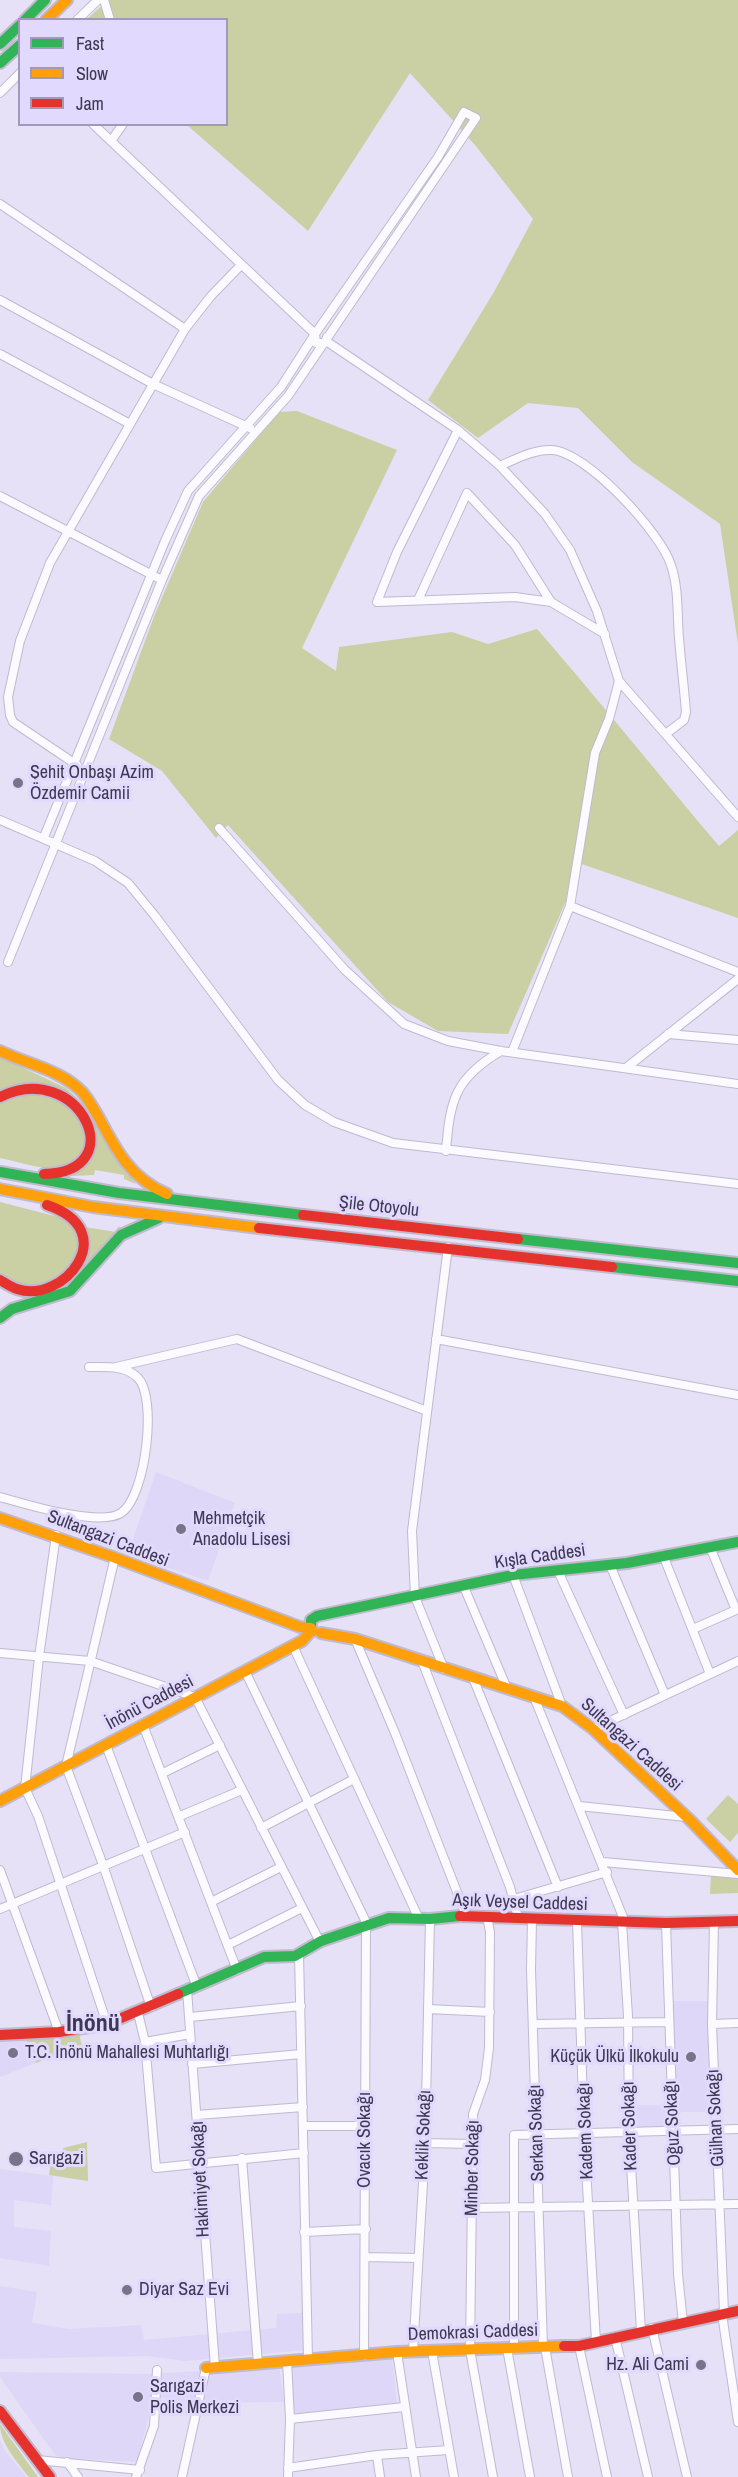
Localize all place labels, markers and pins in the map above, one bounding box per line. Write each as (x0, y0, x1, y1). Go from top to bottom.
place label: Şehit Onbaşı Azim Özdemir Camii (30, 762, 154, 804)
marker: Şehit Onbaşı Azim Özdemir Camii (11, 776, 25, 790)
place label: Mehmetçik Anadolu Lisesi (193, 1508, 291, 1550)
marker: Mehmetçik Anadolu Lisesi (174, 1522, 188, 1536)
place label: T.C. İnönü Mahallesi Muhtarlığı (25, 2042, 229, 2064)
marker: T.C. İnönü Mahallesi Muhtarlığı (6, 2046, 20, 2060)
place label: Küçük Ülkü İlkokulu (550, 2046, 679, 2068)
marker: Küçük Ülkü İlkokulu (684, 2050, 698, 2064)
place label: Sarıgazi (29, 2148, 84, 2170)
marker: Sarıgazi (7, 2150, 25, 2168)
place label: Diyar Saz Evi (139, 2279, 229, 2301)
marker: Diyar Saz Evi (120, 2283, 134, 2297)
place label: Hz. Ali Cami (606, 2354, 689, 2376)
marker: Hz. Ali Cami (694, 2358, 708, 2372)
place label: Sarıgazi Polis Merkezi (150, 2376, 239, 2418)
marker: Sarıgazi Polis Merkezi (131, 2390, 145, 2404)

